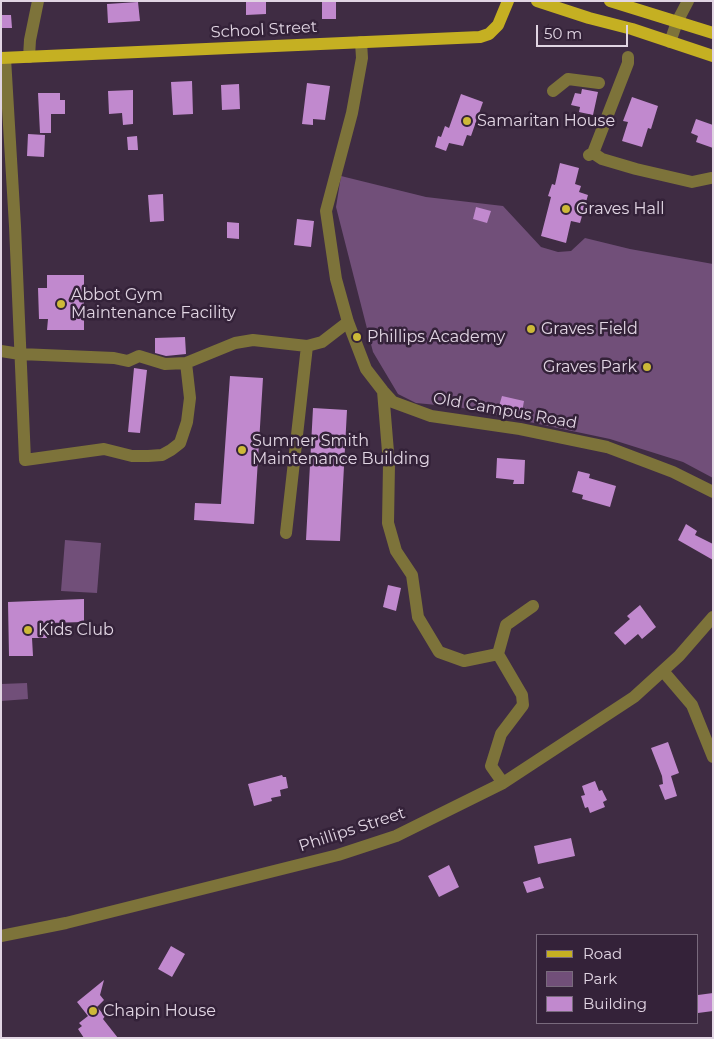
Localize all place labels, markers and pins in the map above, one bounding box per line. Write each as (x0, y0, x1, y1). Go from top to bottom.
place label: Samaritan House (477, 111, 615, 131)
marker: Samaritan House (461, 115, 473, 127)
place label: Graves Hall (576, 199, 665, 219)
marker: Graves Hall (560, 203, 572, 215)
place label: Abbot Gym Maintenance Facility (71, 285, 236, 323)
marker: Abbot Gym Maintenance Facility (55, 298, 67, 310)
place label: Graves Field (541, 319, 638, 339)
marker: Graves Field (525, 323, 537, 335)
place label: Phillips Academy (367, 327, 505, 347)
marker: Phillips Academy (351, 331, 363, 343)
place label: Graves Park (543, 357, 637, 377)
marker: Graves Park (641, 361, 653, 373)
place label: Sumner Smith Maintenance Building (252, 431, 430, 469)
marker: Sumner Smith Maintenance Building (236, 444, 248, 456)
place label: Kids Club (38, 620, 114, 640)
marker: Kids Club (22, 624, 34, 636)
place label: Chapin House (103, 1001, 216, 1021)
marker: Chapin House (87, 1005, 99, 1017)

